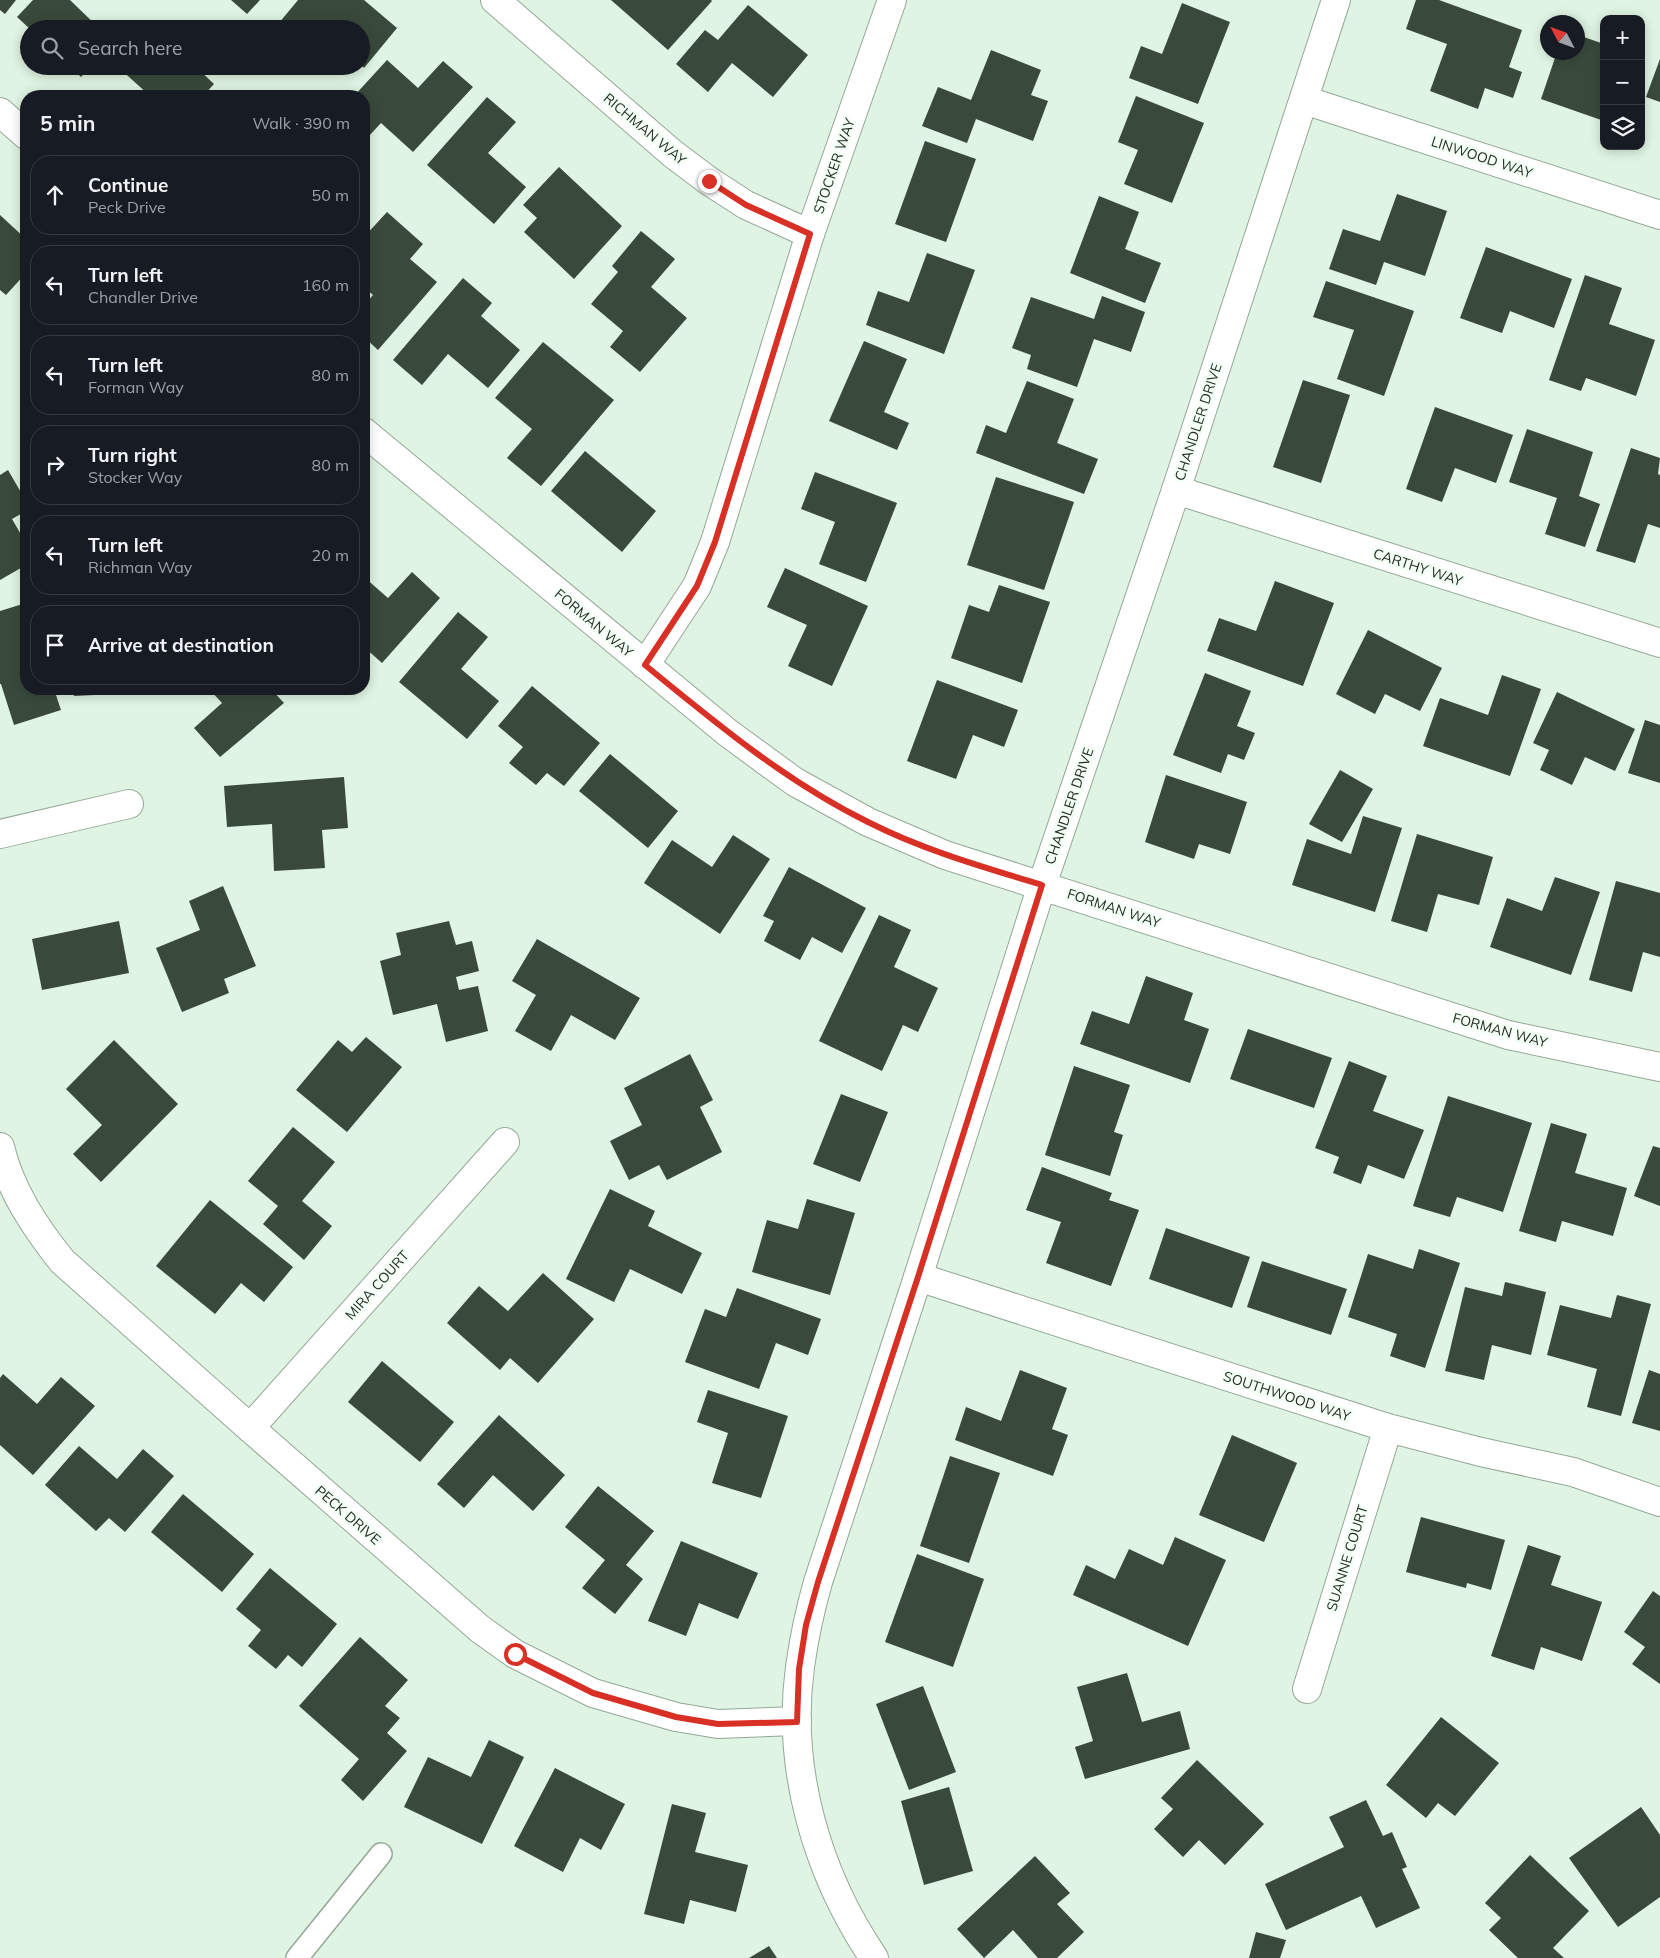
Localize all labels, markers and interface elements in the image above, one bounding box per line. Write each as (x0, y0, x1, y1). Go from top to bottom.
north arrow (1540, 15, 1585, 60)
map controls (1600, 15, 1645, 150)
button: + (1600, 15, 1645, 60)
search box (20, 20, 370, 75)
icon: search (38, 34, 66, 62)
text: Search here (78, 36, 182, 60)
button: − (1600, 60, 1645, 105)
street label: RICHMAN WAY (600, 89, 691, 169)
button: layers (1600, 105, 1645, 150)
text: 5 min (40, 110, 95, 136)
text: Walk · 390 m (252, 113, 350, 133)
street label: STOCKER WAY (809, 115, 859, 216)
street label: LINWOOD WAY (1429, 132, 1535, 182)
route end (698, 170, 721, 193)
text: Continue (88, 173, 168, 197)
icon: ahead (41, 181, 69, 209)
text: 50 m (312, 185, 349, 205)
text: Peck Drive (88, 197, 166, 217)
text: Turn left (88, 263, 163, 287)
icon: left (41, 271, 69, 299)
text: 160 m (302, 275, 349, 295)
text: Chandler Drive (88, 287, 198, 307)
text: Turn left (88, 353, 163, 377)
icon: left (41, 361, 69, 389)
street label: CHANDLER DRIVE (1171, 361, 1225, 483)
text: 80 m (312, 365, 349, 385)
text: Forman Way (88, 377, 184, 397)
text: Turn right (88, 443, 177, 467)
icon: right (41, 451, 69, 479)
text: 80 m (312, 455, 349, 475)
text: Stocker Way (88, 467, 182, 487)
text: Turn left (88, 533, 163, 557)
icon: left (41, 541, 69, 569)
street label: CARTHY WAY (1371, 544, 1465, 590)
text: 20 m (312, 545, 349, 565)
text: Richman Way (88, 557, 192, 577)
street label: FORMAN WAY (551, 585, 637, 661)
icon: arrive (41, 631, 69, 659)
text: Arrive at destination (88, 633, 274, 657)
street label: CHANDLER DRIVE (1041, 745, 1097, 867)
street label: FORMAN WAY (1065, 884, 1163, 932)
street label: FORMAN WAY (1451, 1009, 1550, 1051)
street label: MIRA COURT (341, 1246, 413, 1323)
street label: SOUTHWOOD WAY (1221, 1367, 1353, 1425)
street label: PECK DRIVE (311, 1482, 385, 1548)
street label: SUANNE COURT (1322, 1502, 1372, 1613)
route start (504, 1643, 527, 1666)

